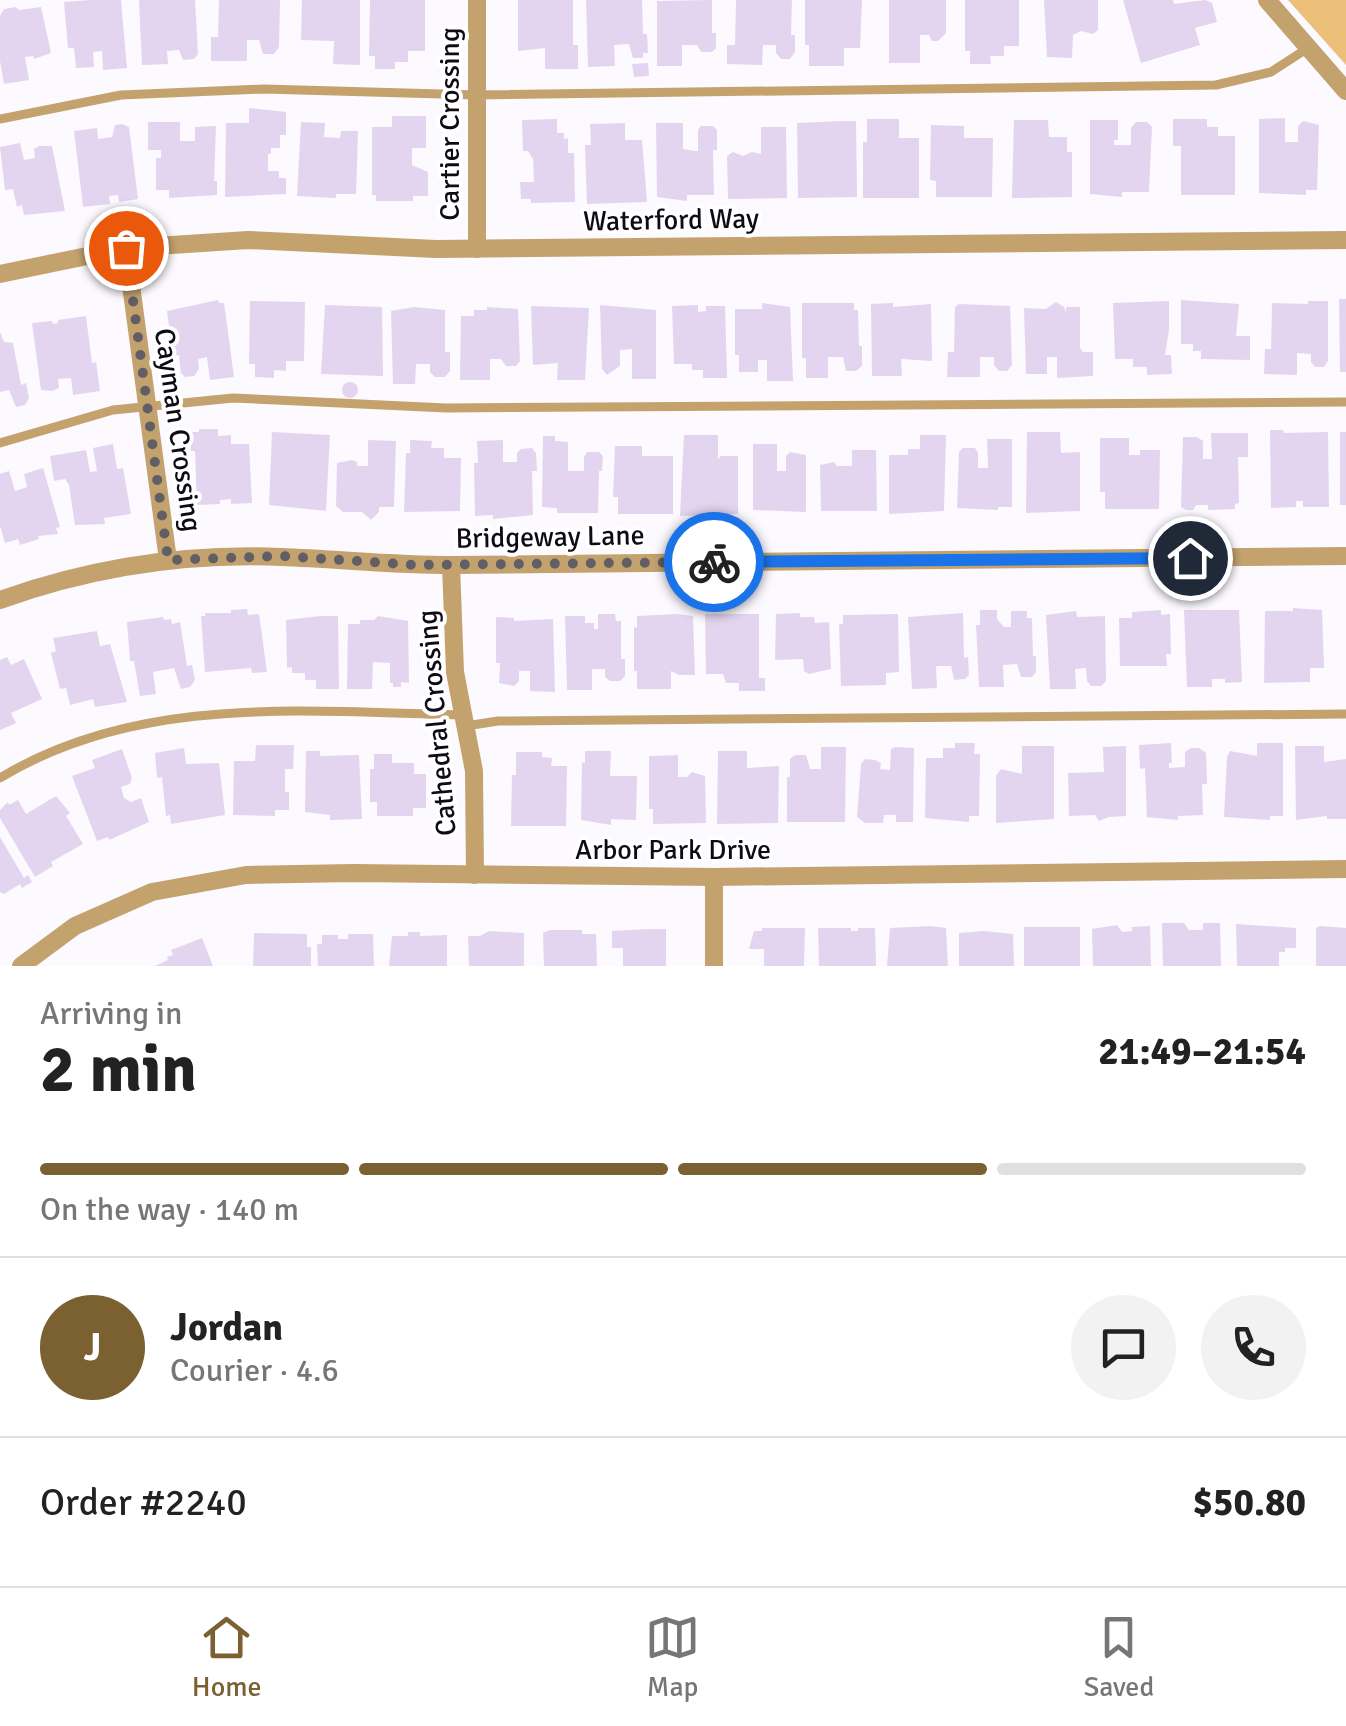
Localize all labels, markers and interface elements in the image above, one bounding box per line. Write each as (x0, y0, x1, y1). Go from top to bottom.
street label: Cartier Crossing (433, 27, 467, 221)
street label: Waterford Way (583, 201, 759, 239)
pin (84, 206, 169, 291)
icon: bag (99, 221, 154, 276)
street label: Cayman Crossing (147, 326, 209, 534)
courier (664, 512, 764, 612)
pin (1148, 516, 1233, 601)
street label: Bridgeway Lane (455, 518, 645, 556)
icon: home (1163, 531, 1218, 586)
icon: bike (687, 535, 742, 590)
street label: Cathedral Crossing (410, 609, 464, 837)
street label: Arbor Park Drive (575, 833, 771, 867)
text: Arriving in (40, 994, 182, 1033)
text: 21:49–21:54 (1098, 1028, 1306, 1075)
text: 2 min (40, 1030, 197, 1110)
text: On the way · 140 m (40, 1190, 299, 1229)
button: chat (1071, 1295, 1176, 1400)
button: phone (1201, 1295, 1306, 1400)
text: Jordan (170, 1304, 283, 1351)
text: J (84, 1324, 101, 1371)
text: Courier · 4.6 (170, 1351, 339, 1390)
text: Order #2240 (40, 1479, 247, 1526)
text: $50.80 (1193, 1479, 1306, 1526)
tab: Home (192, 1610, 262, 1704)
tab: Map (645, 1610, 700, 1704)
tab: Saved (1084, 1610, 1154, 1704)

